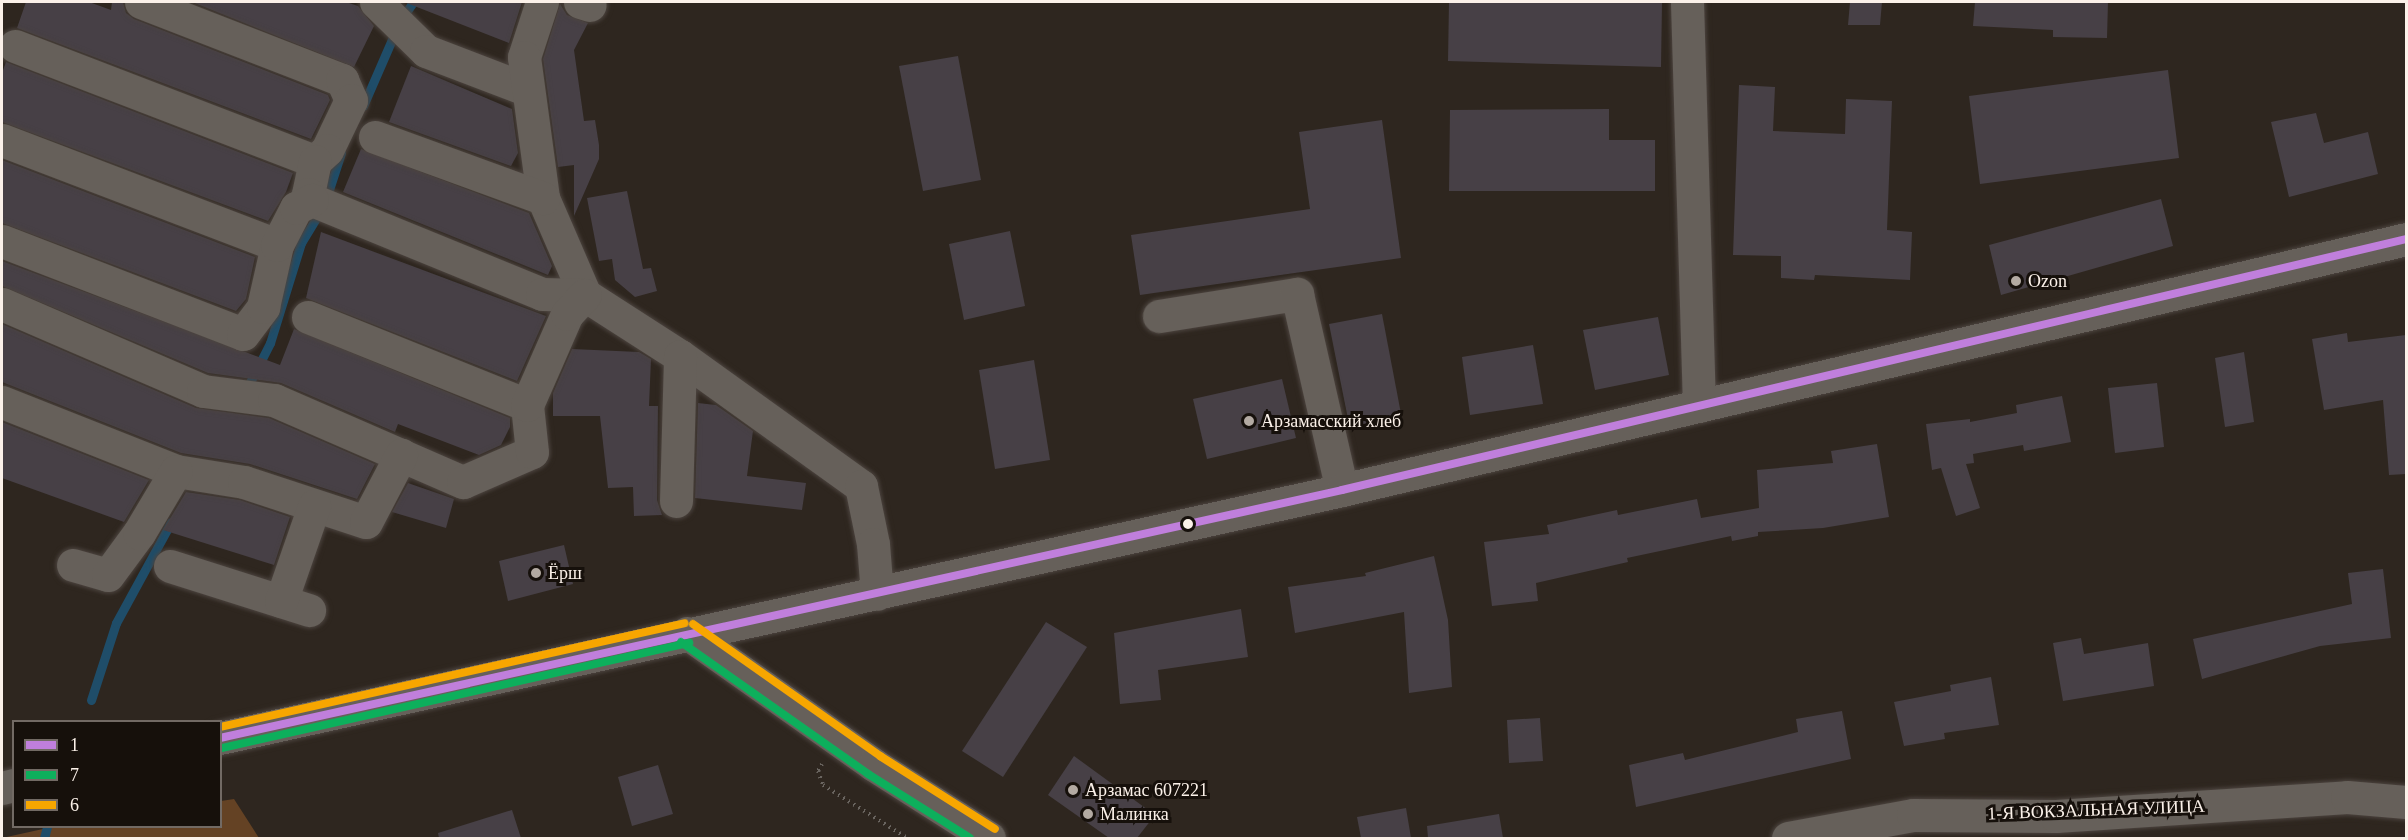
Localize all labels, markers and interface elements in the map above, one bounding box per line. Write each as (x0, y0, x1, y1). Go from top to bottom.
place label: Ozon (2028, 270, 2067, 292)
marker: Ozon (2009, 274, 2023, 288)
place label: Арзамасский хлеб (1261, 410, 1401, 432)
marker: Арзамасский хлеб (1242, 414, 1256, 428)
unlabelled marker (1182, 518, 1194, 530)
place label: Ёрш (548, 562, 582, 584)
marker: Ёрш (529, 566, 543, 580)
legend (12, 720, 222, 828)
text: 1 (70, 735, 79, 755)
text: 7 (70, 765, 79, 785)
place label: Арзамас 607221 (1085, 779, 1208, 801)
marker: Арзамас 607221 (1066, 783, 1080, 797)
text: 6 (70, 795, 79, 815)
street label: 1-Я ВОКЗАЛЬНАЯ УЛИЦА (1987, 795, 2205, 825)
place label: Малинка (1100, 803, 1169, 825)
marker: Малинка (1081, 807, 1095, 821)

